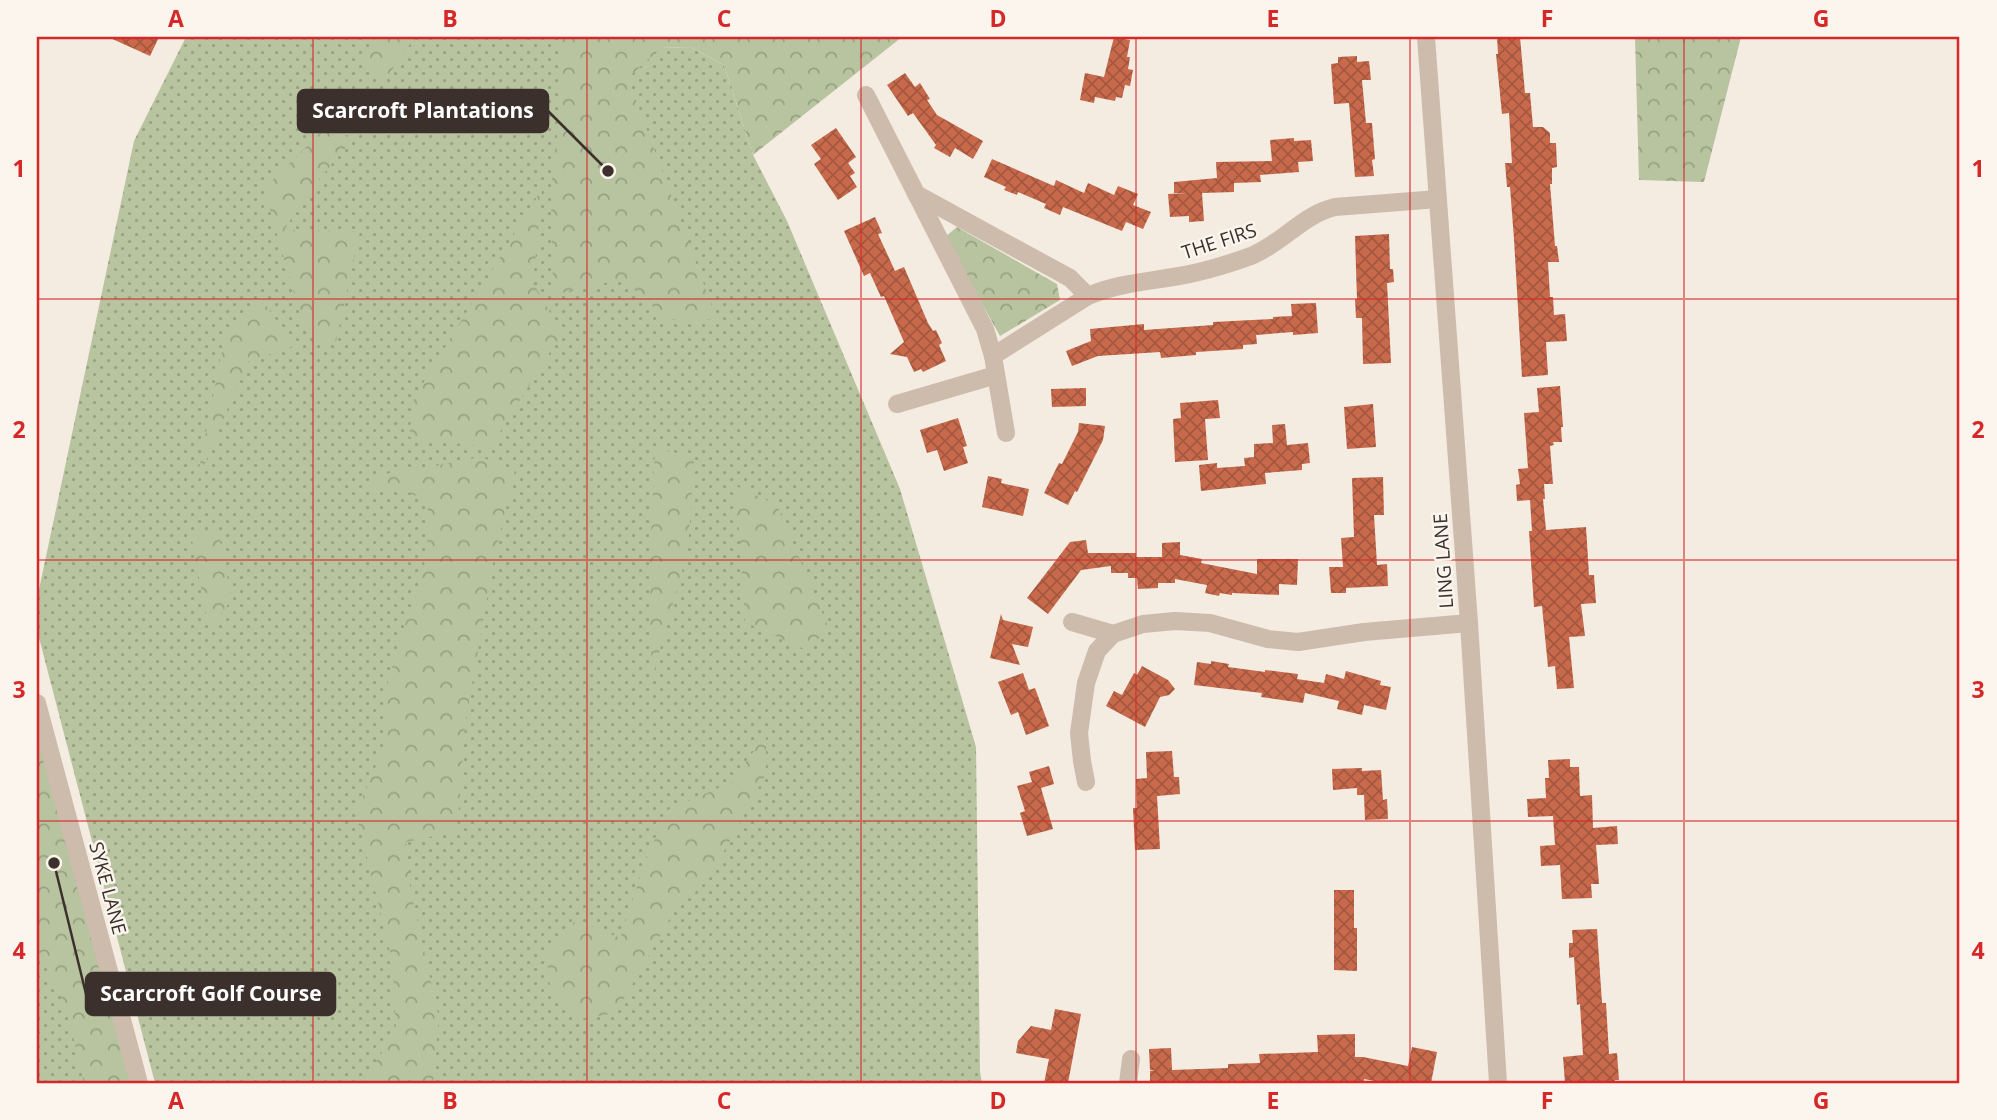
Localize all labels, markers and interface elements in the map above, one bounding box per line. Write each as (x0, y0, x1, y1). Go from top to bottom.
text: A (168, 2, 184, 34)
text: B (442, 2, 458, 34)
text: C (717, 2, 731, 34)
text: D (989, 2, 1007, 34)
text: E (1267, 2, 1279, 34)
text: F (1541, 2, 1553, 34)
text: G (1813, 2, 1829, 34)
callout: Scarcroft Plantations (298, 90, 548, 132)
text: Scarcroft Plantations (312, 96, 534, 124)
text: 1 (12, 152, 26, 184)
text: 1 (1971, 152, 1985, 184)
street label: THE FIRS (1178, 217, 1260, 265)
text: 2 (12, 413, 26, 445)
text: 2 (1971, 413, 1985, 445)
street label: LING LANE (1427, 513, 1459, 609)
text: 3 (12, 673, 26, 705)
text: 3 (1971, 673, 1985, 705)
street label: SYKE LANE (83, 839, 133, 937)
text: 4 (12, 934, 26, 966)
text: 4 (1971, 934, 1985, 966)
callout: Scarcroft Golf Course (86, 973, 335, 1015)
text: Scarcroft Golf Course (100, 979, 322, 1007)
text: A (168, 1084, 184, 1116)
text: B (442, 1084, 458, 1116)
text: C (717, 1084, 731, 1116)
text: D (989, 1084, 1007, 1116)
text: E (1267, 1084, 1279, 1116)
text: F (1541, 1084, 1553, 1116)
text: G (1813, 1084, 1829, 1116)

